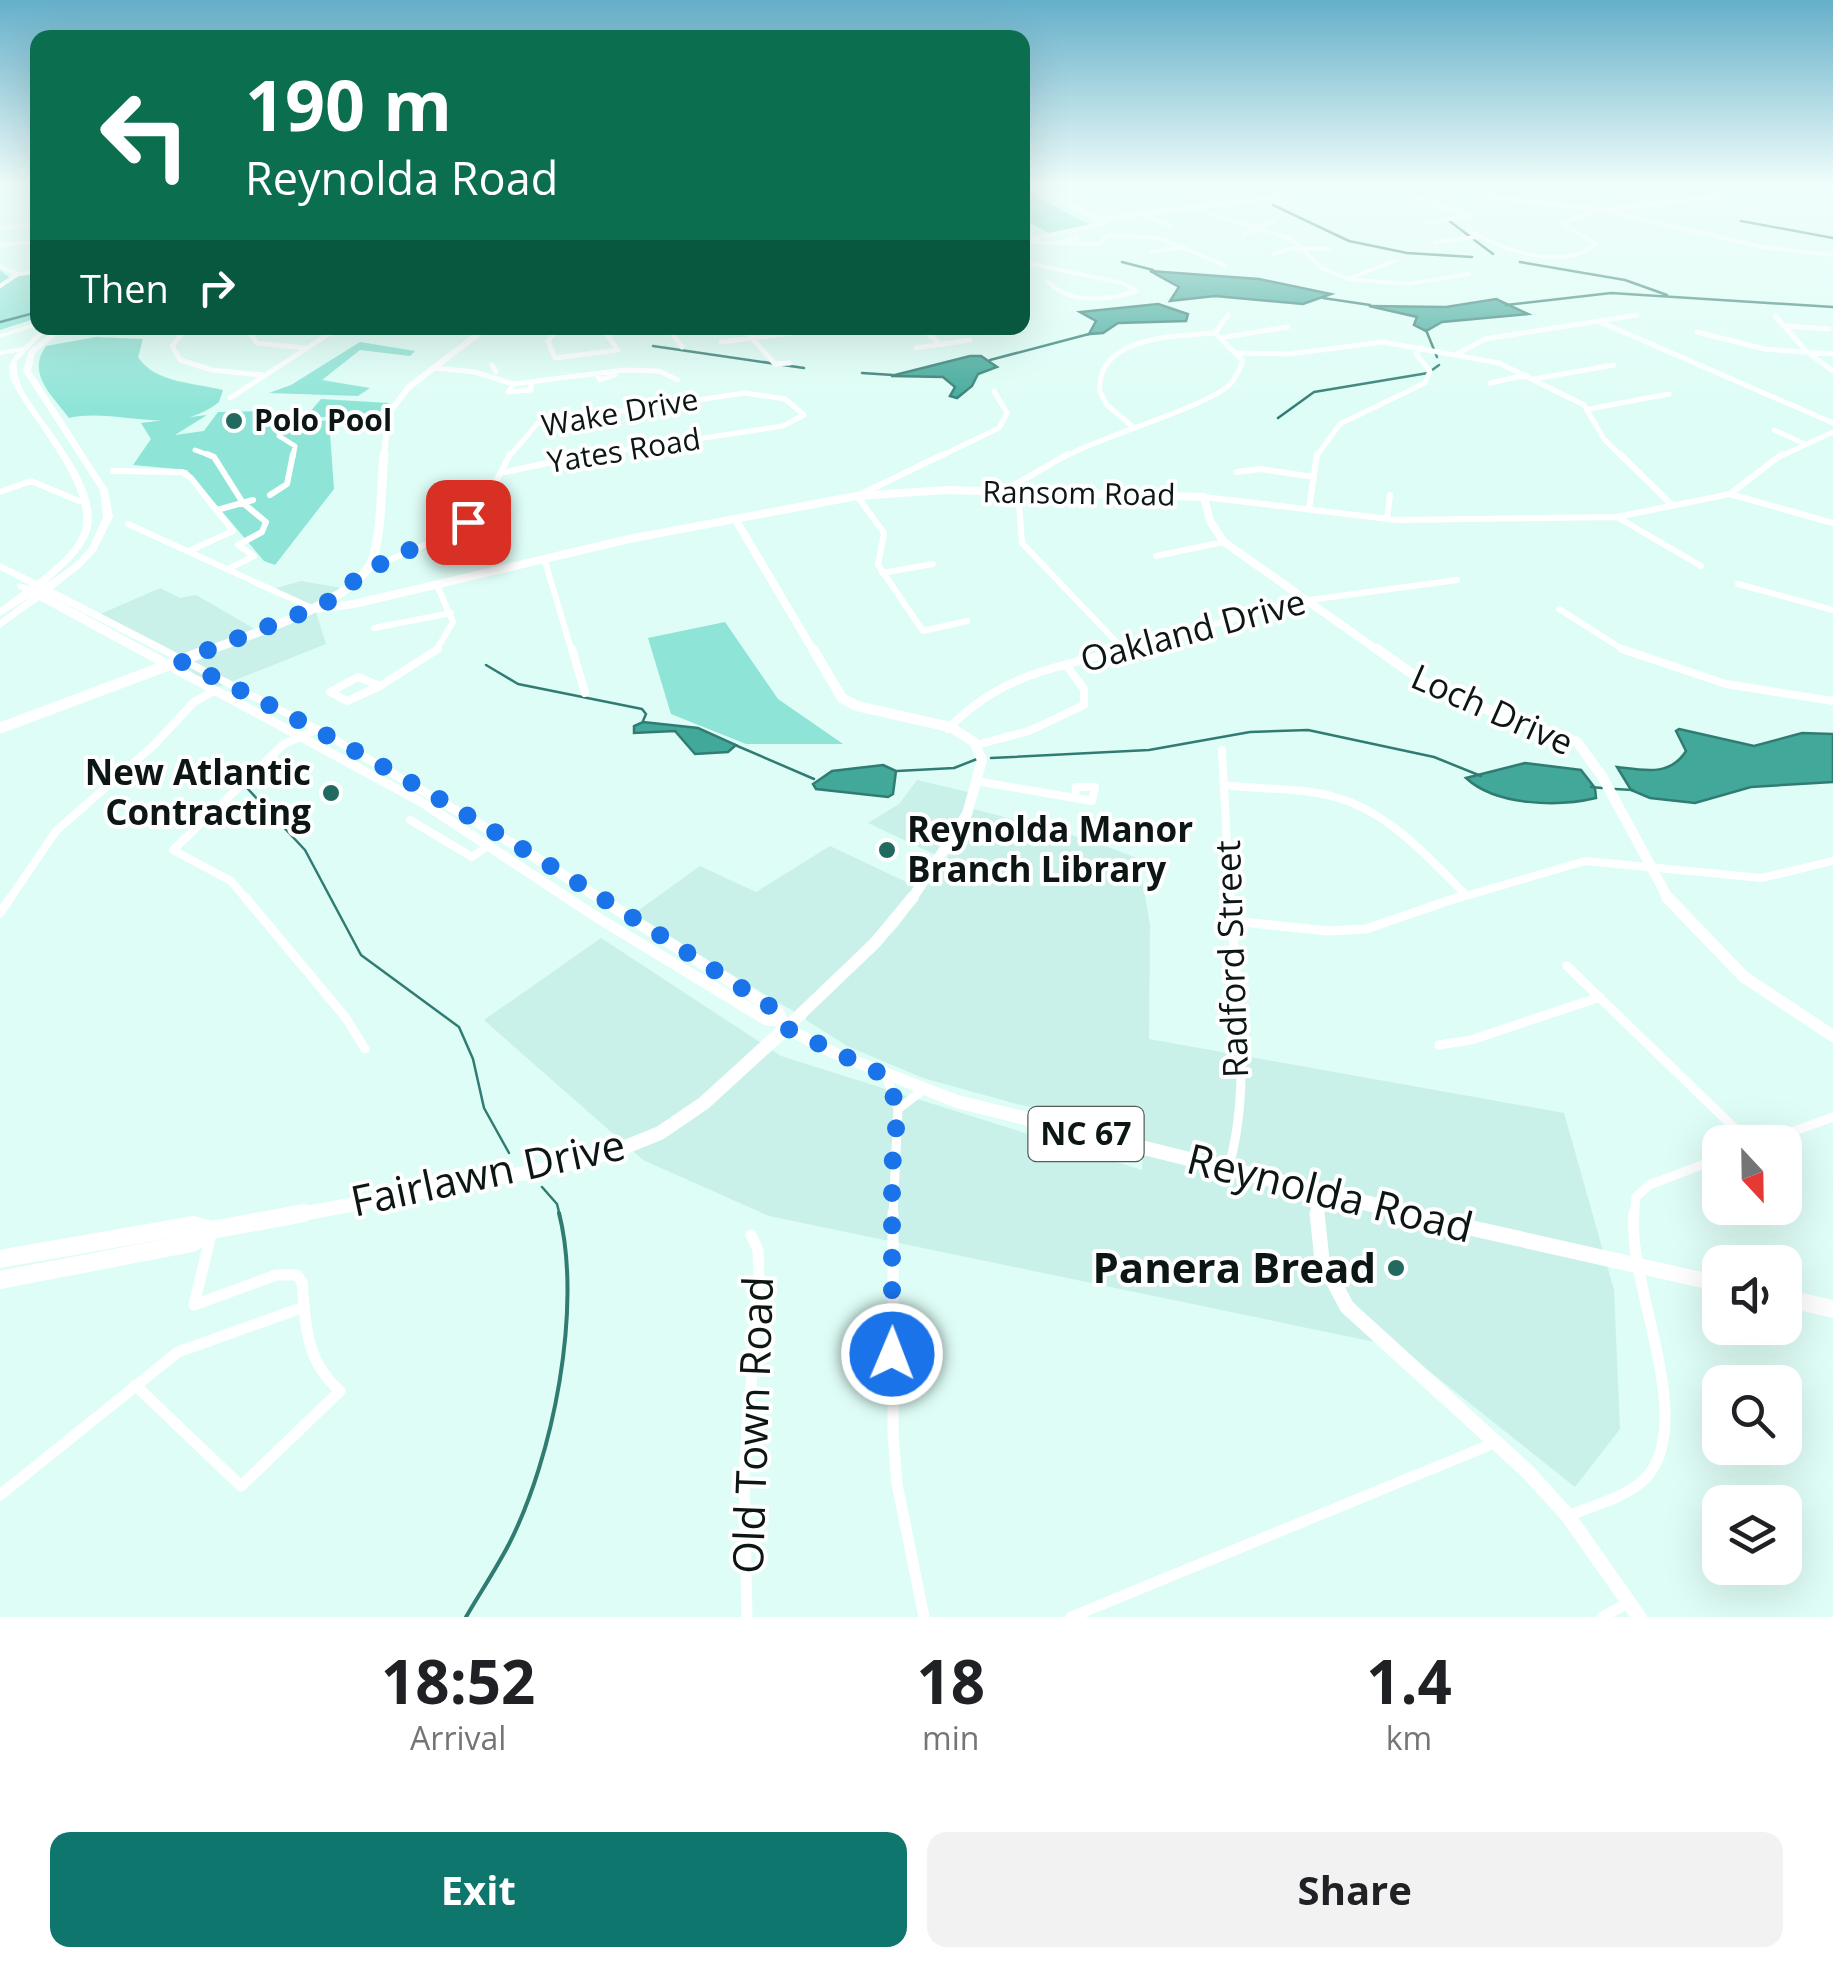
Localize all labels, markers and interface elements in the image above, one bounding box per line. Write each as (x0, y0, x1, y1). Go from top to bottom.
text: 190 m (245, 56, 452, 152)
icon: left (80, 70, 210, 200)
text: Reynolda Road (245, 147, 558, 208)
icon: right (189, 260, 244, 315)
text: Then (80, 262, 169, 314)
street label: Wake Drive (538, 378, 701, 445)
place label: Polo Pool (254, 399, 392, 440)
marker: Polo Pool (223, 410, 245, 432)
street label: Yates Road (544, 417, 703, 482)
street label: Ransom Road (982, 470, 1176, 515)
pin (426, 480, 511, 565)
icon: arrive (441, 495, 496, 550)
street label: Oakland Drive (1075, 577, 1310, 682)
street label: Loch Drive (1404, 652, 1581, 765)
place label: New Atlantic Contracting (85, 748, 311, 835)
marker: New Atlantic Contracting (320, 782, 342, 804)
place label: Reynolda Manor Branch Library (907, 805, 1193, 892)
marker: Reynolda Manor Branch Library (876, 839, 898, 861)
street label: Radford Street (1203, 839, 1258, 1079)
road number: NC 67 (1028, 1107, 1144, 1161)
street label: Fairlawn Drive (345, 1115, 630, 1228)
north arrow (1702, 1125, 1802, 1225)
map controls (1702, 1125, 1802, 1585)
street label: Reynolda Road (1182, 1129, 1479, 1255)
place label: Panera Bread (1092, 1238, 1376, 1295)
button: sound (1702, 1245, 1802, 1345)
marker: Panera Bread (1385, 1257, 1407, 1279)
street label: Old Town Road (718, 1275, 785, 1575)
position arrow (840, 1302, 944, 1406)
button: search (1702, 1365, 1802, 1465)
button: layers (1702, 1485, 1802, 1585)
text: 18:52 (381, 1640, 535, 1722)
text: 18 (916, 1640, 985, 1722)
text: 1.4 (1366, 1640, 1452, 1722)
text: Arrival (410, 1716, 506, 1759)
text: min (922, 1716, 979, 1759)
text: km (1386, 1716, 1432, 1759)
button: Exit (50, 1832, 907, 1947)
button: Share (927, 1832, 1783, 1947)

